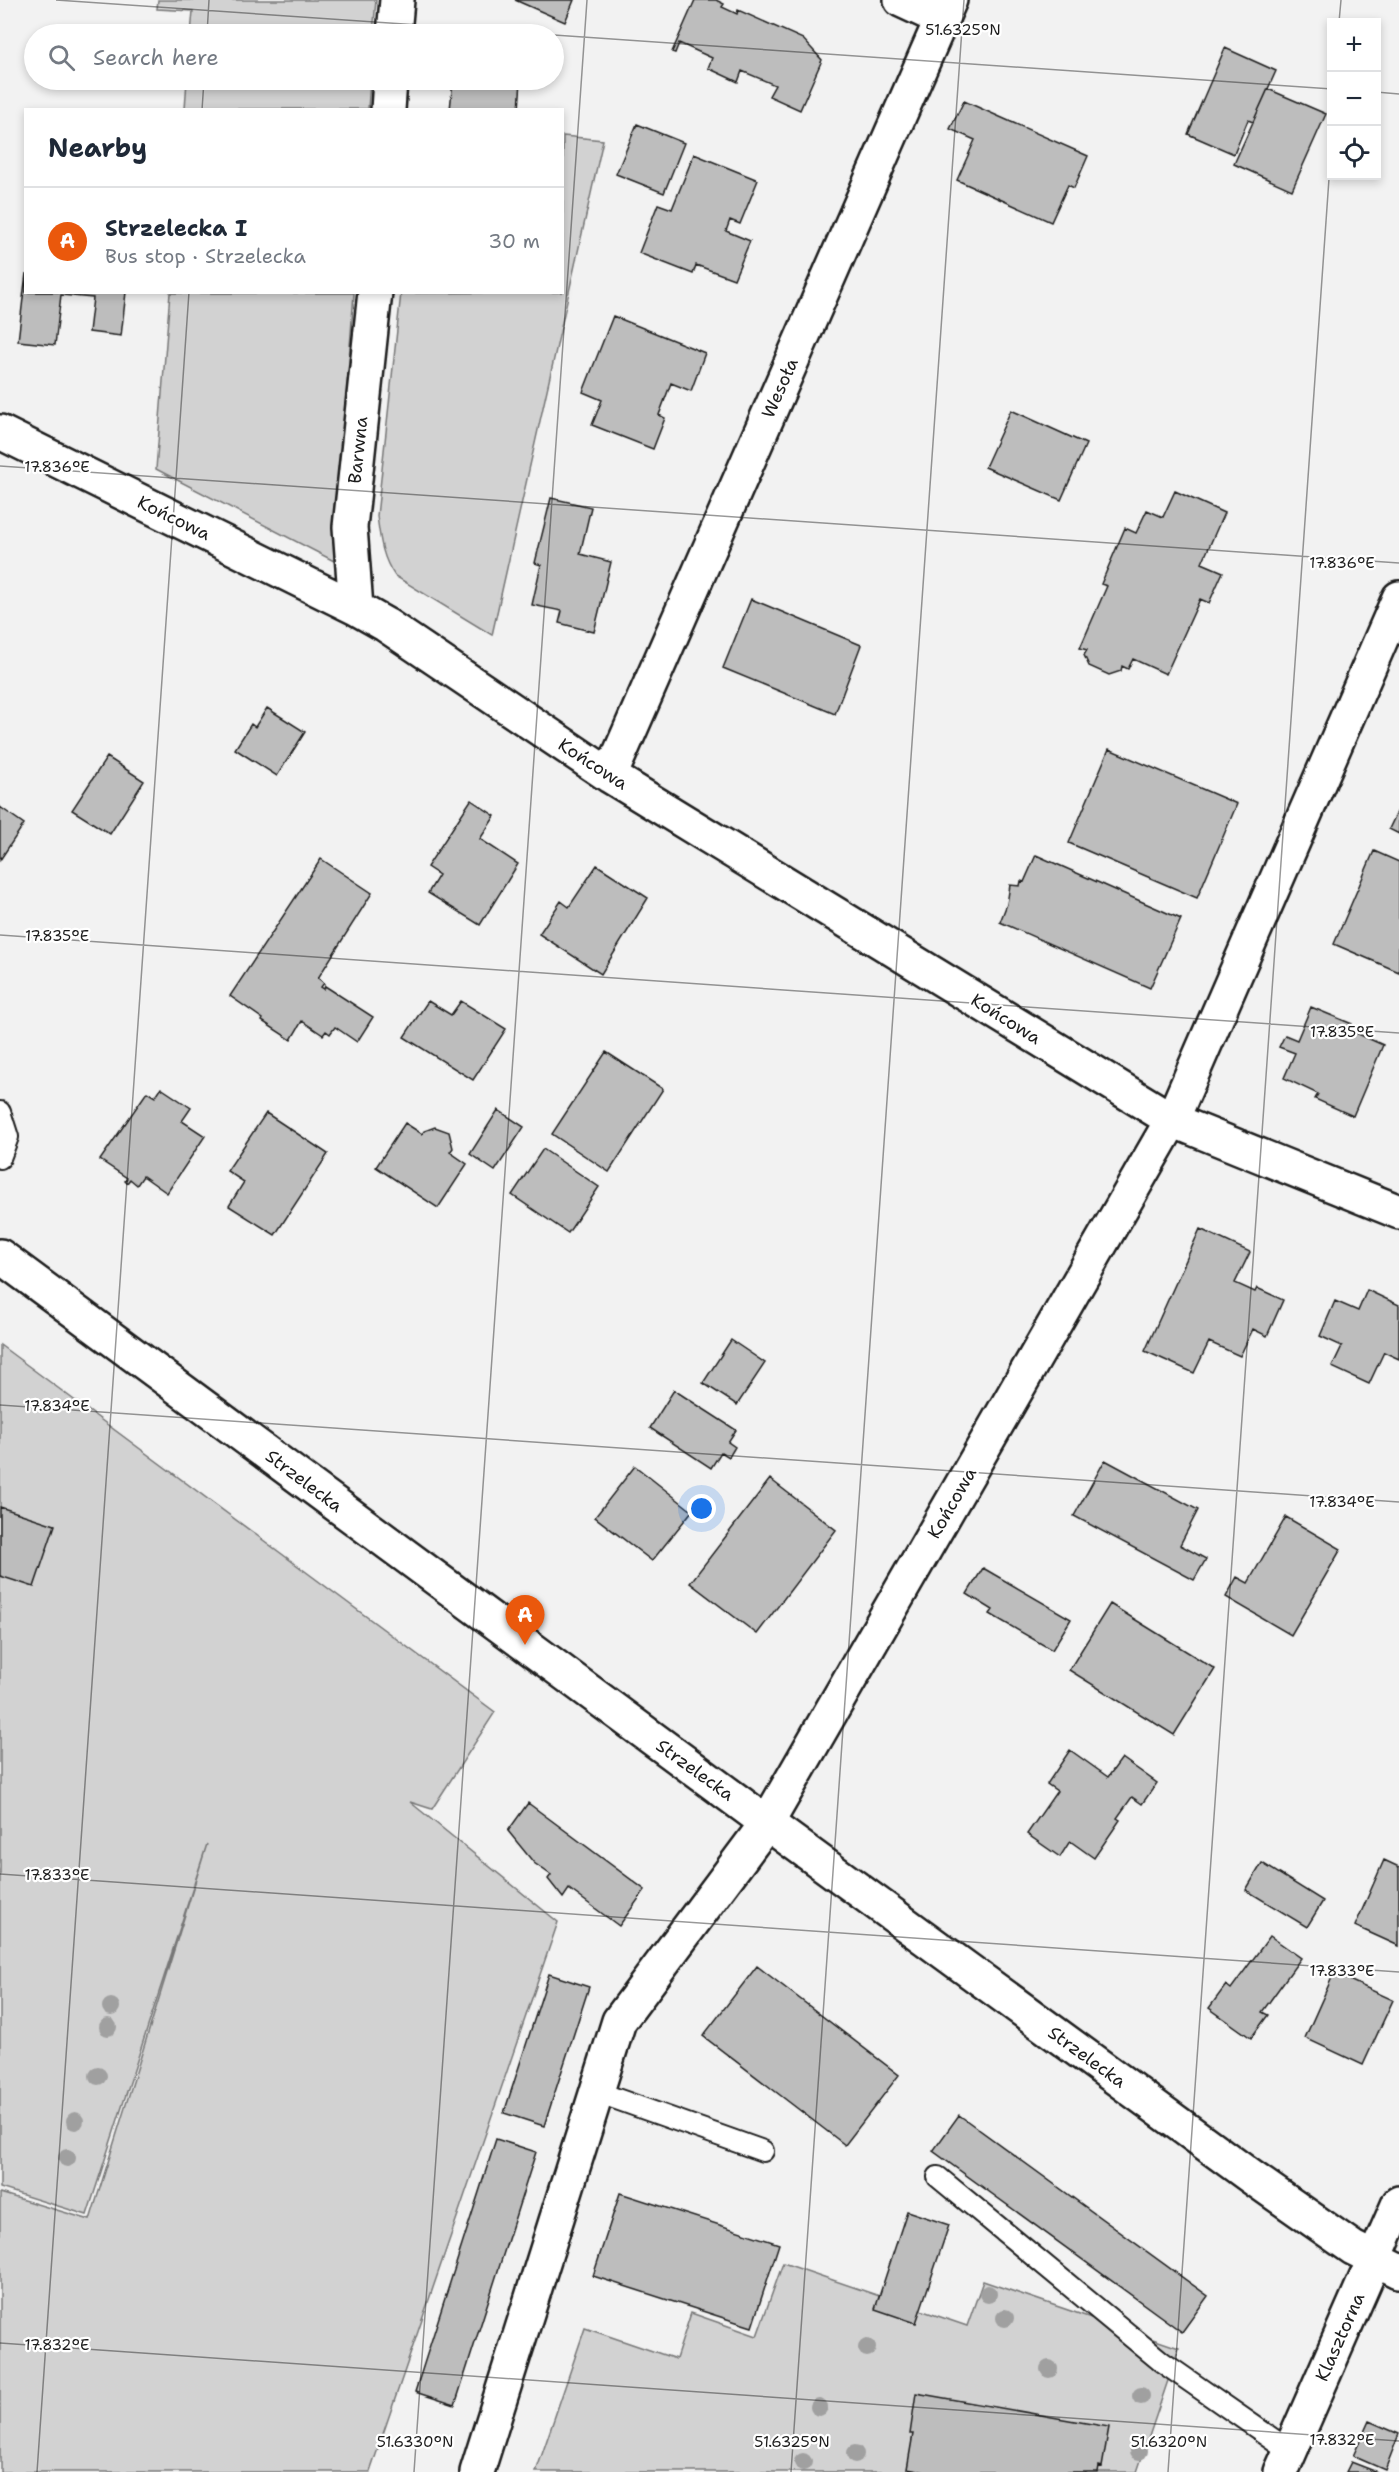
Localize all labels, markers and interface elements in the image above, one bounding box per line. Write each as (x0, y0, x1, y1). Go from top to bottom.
map controls (1327, 18, 1381, 180)
button: + (1327, 18, 1381, 72)
text: 51.6325°N (925, 20, 1001, 40)
search box (24, 24, 564, 90)
icon: search (45, 41, 78, 74)
text: Search here (93, 43, 219, 72)
button: − (1327, 72, 1381, 126)
button: locate (1327, 126, 1381, 180)
text: Nearby (48, 130, 147, 165)
text: Strzelecka I (105, 214, 247, 243)
text: A (60, 228, 75, 254)
text: 30 m (488, 228, 540, 254)
text: Bus stop · Strzelecka (105, 243, 306, 269)
street label: Wesoła (756, 354, 804, 422)
street label: Barwna (343, 415, 373, 485)
text: 17.836°E (24, 457, 90, 477)
street label: Końcowa (133, 490, 215, 546)
text: 17.836°E (1309, 553, 1375, 573)
street label: Końcowa (554, 733, 632, 795)
text: 17.835°E (25, 926, 89, 946)
street label: Końcowa (966, 988, 1046, 1050)
text: 17.835°E (1310, 1022, 1374, 1042)
text: 17.834°E (24, 1396, 90, 1416)
street label: Strzelecka (261, 1444, 347, 1518)
street label: Końcowa (922, 1463, 982, 1543)
text: 17.834°E (1309, 1492, 1375, 1512)
your location (687, 1494, 716, 1523)
pin: A (506, 1596, 544, 1645)
street label: Strzelecka (651, 1734, 739, 1806)
text: 17.833°E (25, 1865, 90, 1885)
text: 17.833°E (1310, 1961, 1375, 1981)
street label: Strzelecka (1043, 2021, 1131, 2093)
street label: Klasztorna (1310, 2289, 1370, 2385)
text: 17.832°E (25, 2335, 89, 2355)
text: 17.832°E (1310, 2430, 1374, 2450)
text: 51.6330°N (377, 2432, 453, 2452)
text: 51.6325°N (754, 2432, 830, 2452)
text: 51.6320°N (1131, 2432, 1207, 2452)

